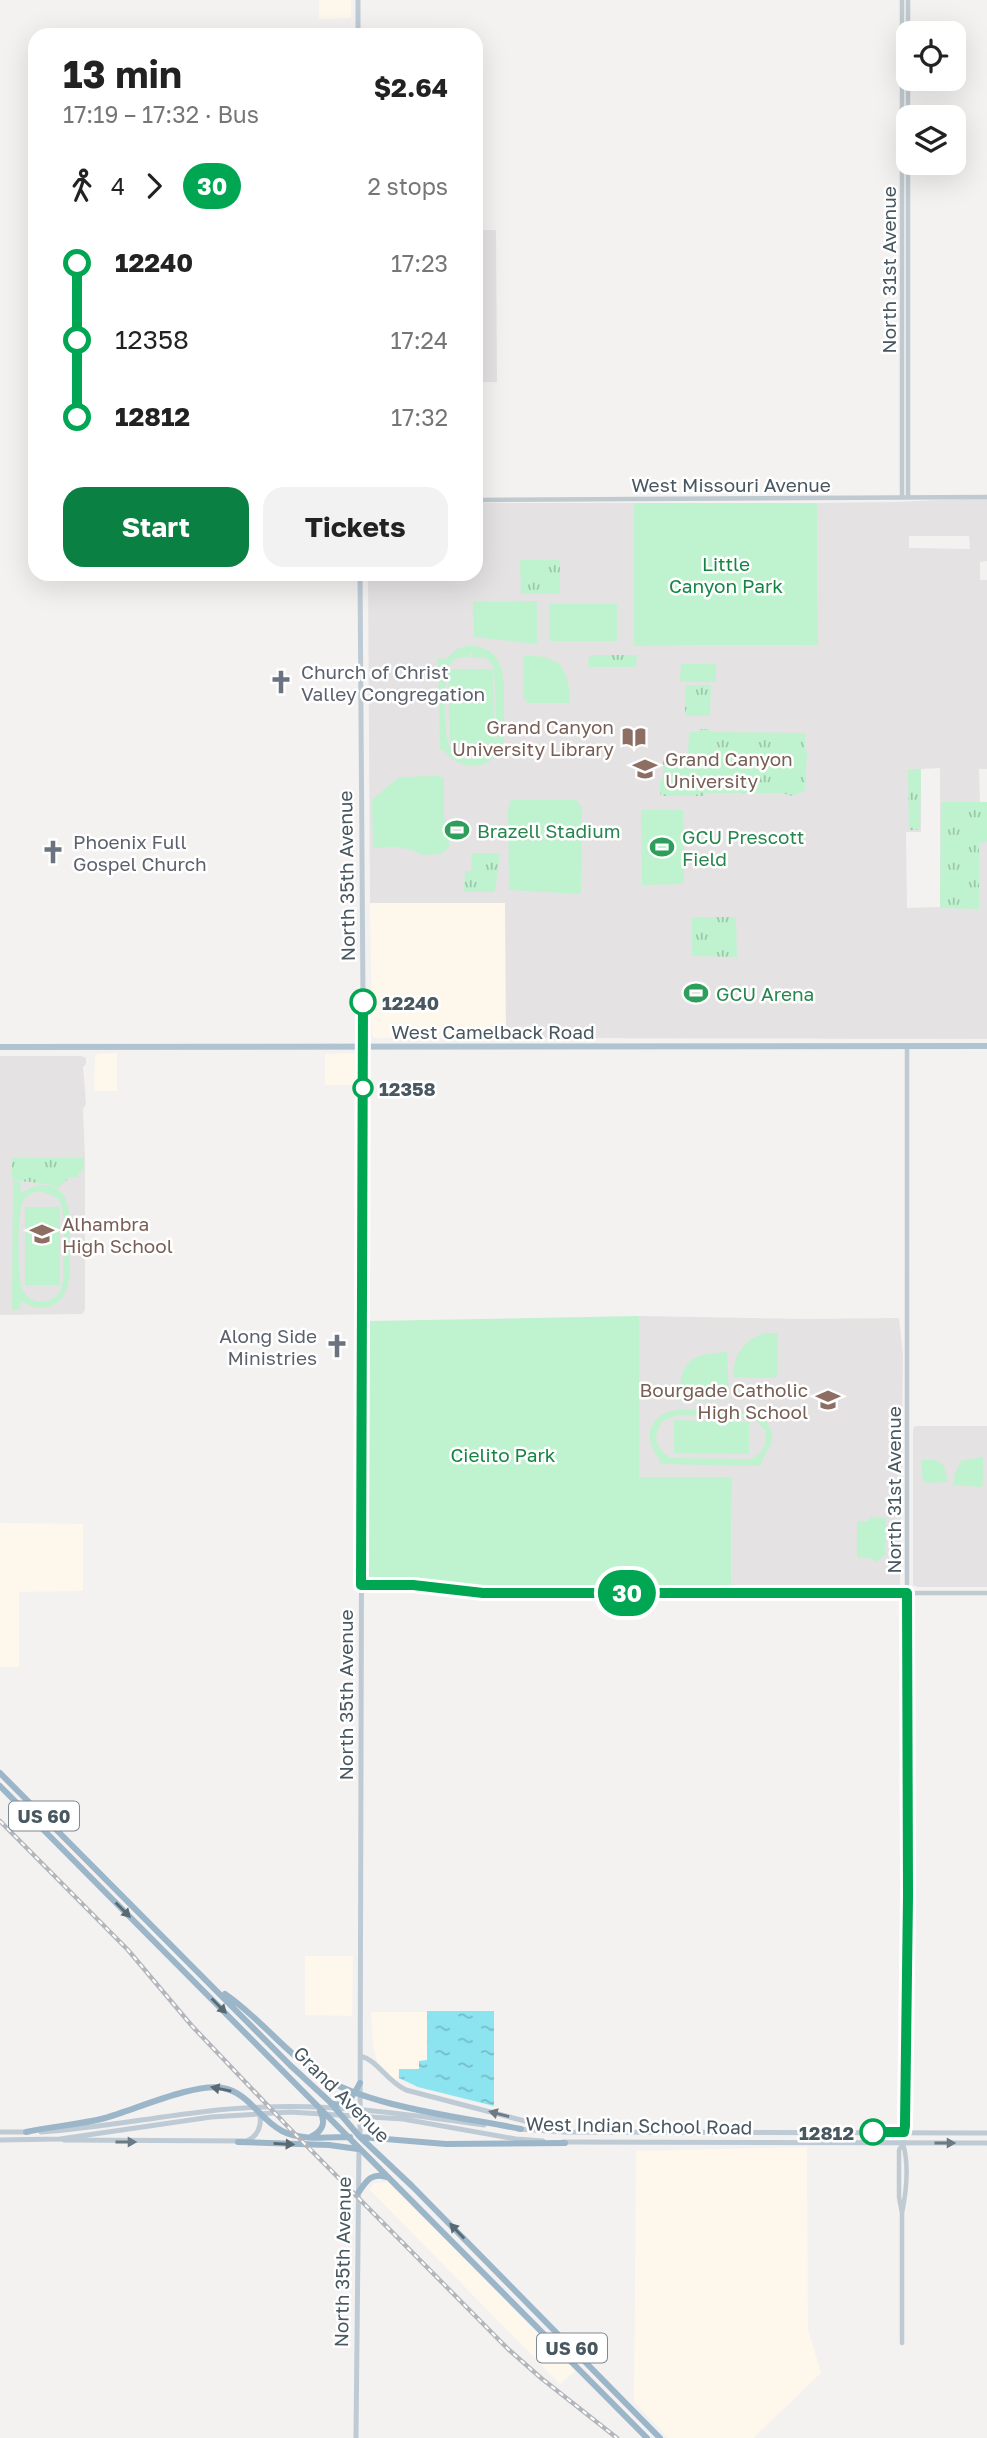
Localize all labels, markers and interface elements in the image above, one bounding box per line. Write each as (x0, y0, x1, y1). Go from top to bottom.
map controls (896, 21, 966, 175)
button: locate (896, 21, 966, 91)
text: 13 min (63, 51, 182, 96)
text: $2.64 (374, 72, 448, 103)
text: 17:19 – 17:32 · Bus (63, 100, 259, 128)
button: layers (896, 105, 966, 175)
icon: walk (63, 167, 101, 205)
icon: forward (135, 167, 173, 205)
text: 30 (197, 171, 227, 200)
text: 4 (111, 172, 125, 200)
text: 2 stops (367, 172, 448, 200)
street label: North 31st Avenue (877, 186, 900, 354)
text: 12240 (115, 247, 193, 278)
text: 17:23 (391, 249, 448, 277)
text: 12358 (115, 324, 189, 355)
text: 17:24 (390, 326, 448, 354)
text: 12812 (115, 401, 190, 432)
text: 17:32 (391, 403, 448, 431)
street label: West Missouri Avenue (631, 473, 831, 496)
button: Start (63, 487, 249, 567)
button: Tickets (263, 487, 448, 567)
park label: Little Canyon Park (669, 552, 783, 597)
place label: Church of Christ Valley Congregation (301, 660, 485, 705)
church icon: Church of Christ Valley Congregation (267, 668, 295, 696)
place label: Grand Canyon University Library (452, 715, 614, 760)
library icon: Grand Canyon University Library (620, 723, 648, 751)
place label: Grand Canyon University (665, 747, 793, 792)
school or university icon: Grand Canyon University (631, 755, 659, 783)
street label: North 35th Avenue (333, 790, 359, 962)
sports icon: Brazell Stadium (443, 816, 471, 844)
place label: Brazell Stadium (477, 819, 621, 842)
place label: GCU Prescott Field (682, 825, 804, 870)
place label: Phoenix Full Gospel Church (73, 830, 207, 875)
sports icon: GCU Prescott Field (648, 833, 676, 861)
church icon: Phoenix Full Gospel Church (39, 838, 67, 866)
sports icon: GCU Arena (682, 979, 710, 1007)
place label: GCU Arena (716, 982, 814, 1005)
marker: 12240 (350, 989, 376, 1015)
place label: 12240 (382, 991, 439, 1014)
street label: West Camelback Road (391, 1020, 595, 1043)
place label: 12358 (379, 1077, 436, 1100)
marker: 12358 (353, 1078, 373, 1098)
place label: Alhambra High School (62, 1212, 173, 1257)
school or university icon: Alhambra High School (28, 1220, 56, 1248)
place label: Along Side Ministries (219, 1324, 317, 1369)
church icon: Along Side Ministries (323, 1332, 351, 1360)
place label: Bourgade Catholic High School (640, 1378, 808, 1423)
school or university icon: Bourgade Catholic High School (814, 1386, 842, 1414)
street label: North 31st Avenue (882, 1406, 905, 1574)
park label: Cielito Park (450, 1443, 556, 1466)
line badge: 30 (596, 1570, 658, 1616)
text: 30 (612, 1578, 642, 1607)
street label: North 35th Avenue (334, 1610, 357, 1780)
road number: US 60 (9, 1802, 79, 1830)
one-way arrow (115, 1902, 132, 1919)
one-way arrow (210, 1997, 226, 2014)
street label: Grand Avenue (289, 2041, 395, 2147)
one-way arrow (210, 2083, 232, 2094)
one-way arrow (488, 2108, 510, 2119)
street label: West Indian School Road (525, 2112, 753, 2138)
marker: 12812 (860, 2119, 886, 2145)
place label: 12812 (799, 2121, 854, 2144)
one-way arrow (116, 2136, 138, 2148)
one-way arrow (934, 2137, 956, 2149)
one-way arrow (273, 2139, 295, 2150)
street label: North 35th Avenue (329, 2176, 355, 2348)
one-way arrow (448, 2223, 465, 2240)
road number: US 60 (537, 2334, 607, 2362)

